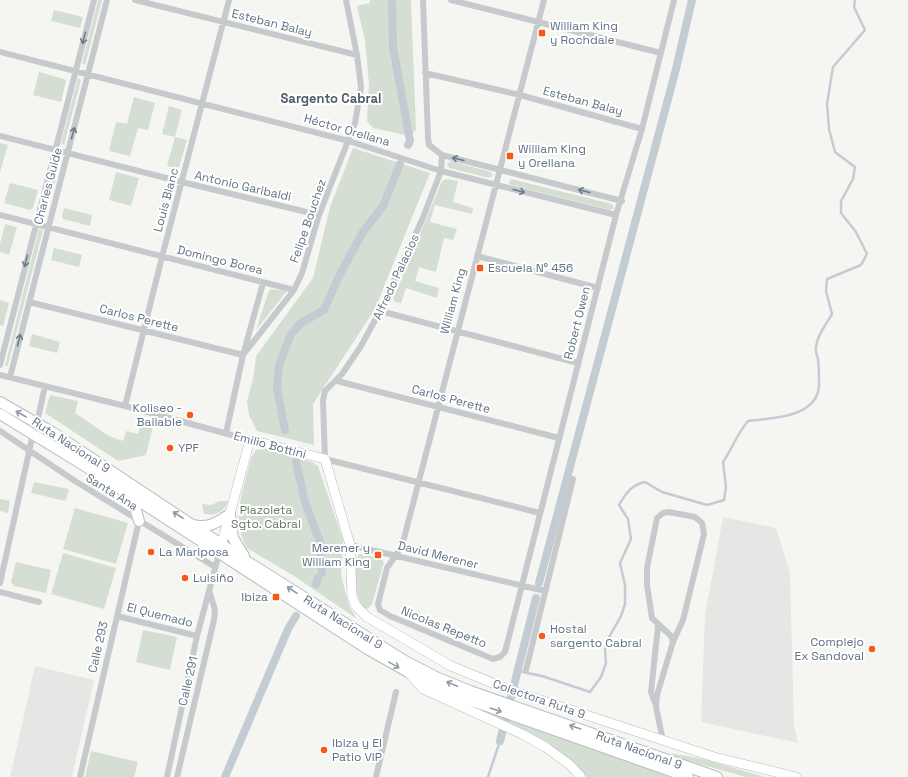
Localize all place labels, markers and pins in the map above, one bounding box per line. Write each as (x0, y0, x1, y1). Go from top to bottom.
place label: William King y Rochdale (550, 18, 618, 48)
marker: William King y Rochdale (537, 28, 547, 38)
place label: William King y Orellana (518, 141, 586, 171)
marker: William King y Orellana (505, 151, 515, 161)
place label: Escuela N° 456 (488, 260, 573, 276)
marker: Escuela N° 456 (475, 263, 485, 273)
place label: Koliseo - Bailable (133, 400, 182, 430)
marker: Koliseo - Bailable (185, 410, 195, 420)
place label: YPF (178, 440, 200, 456)
marker: YPF (165, 443, 175, 453)
place label: Merener y William King (302, 540, 370, 570)
place label: La Mariposa (159, 544, 229, 560)
marker: La Mariposa (146, 547, 156, 557)
marker: Merener y William King (373, 550, 383, 560)
place label: Luisiño (193, 570, 234, 586)
marker: Luisiño (180, 573, 190, 583)
place label: Ibiza (241, 589, 268, 605)
marker: Ibiza (271, 592, 281, 602)
place label: Hostal sargento Cabral (550, 621, 642, 651)
marker: Hostal sargento Cabral (537, 631, 547, 641)
place label: Complejo Ex Sandoval (794, 634, 864, 664)
marker: Complejo Ex Sandoval (867, 644, 877, 654)
place label: Ibiza y El Patio VIP (332, 735, 382, 765)
marker: Ibiza y El Patio VIP (319, 745, 329, 755)

